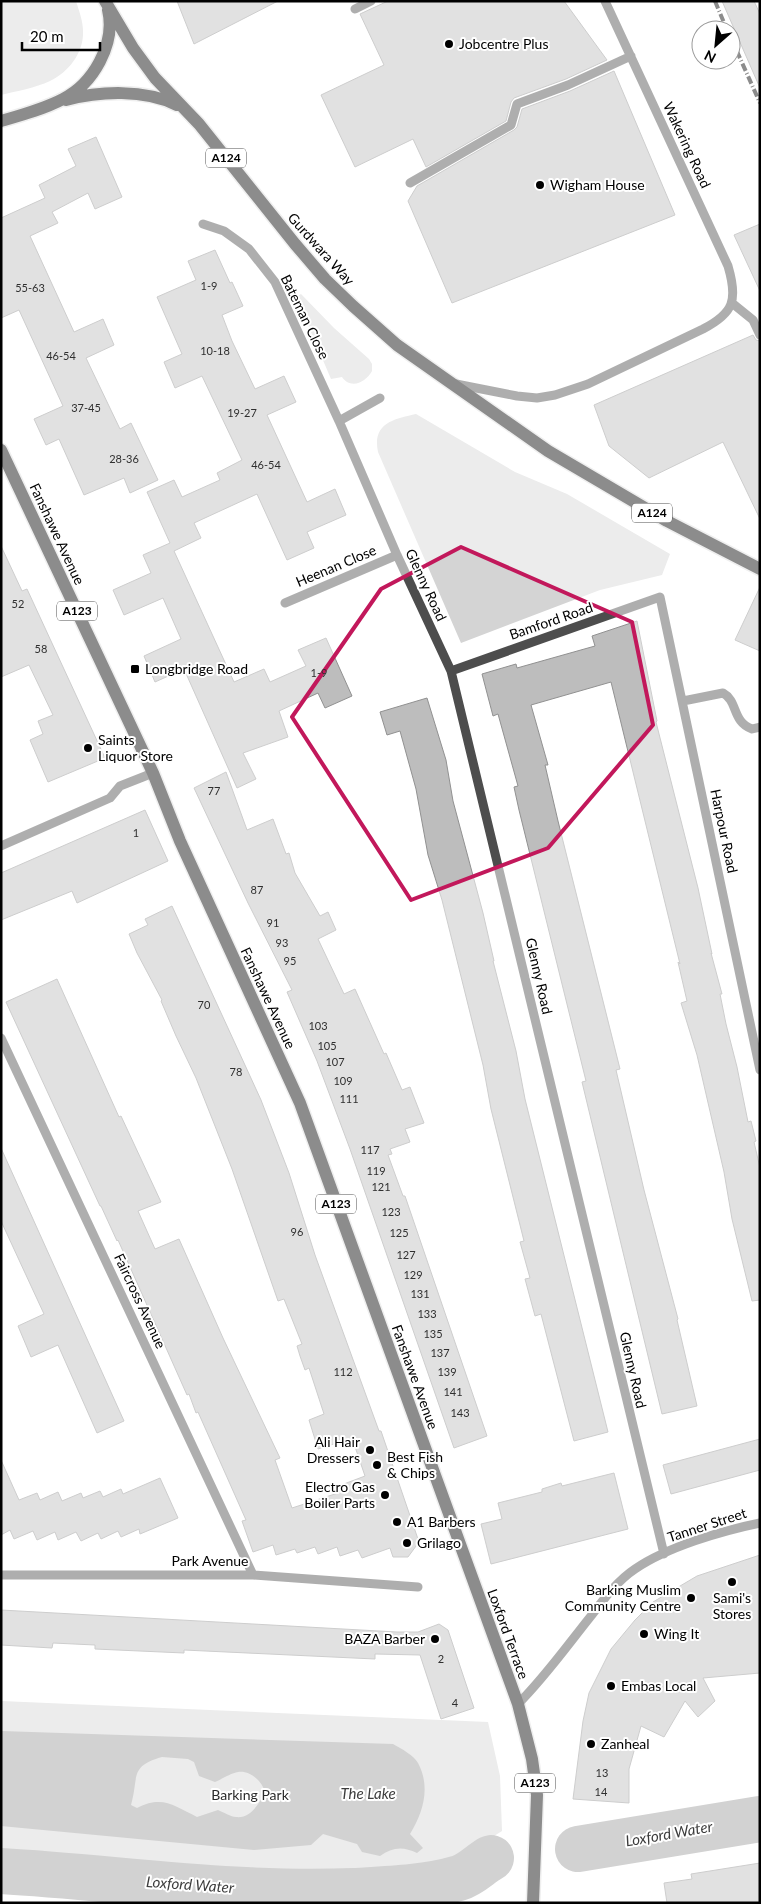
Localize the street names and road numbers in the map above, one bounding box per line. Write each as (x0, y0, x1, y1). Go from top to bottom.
street label: Wakering Road (660, 99, 715, 191)
road number: A124 (206, 148, 246, 168)
street label: Gurdwara Way (284, 209, 359, 289)
street label: Bateman Close (278, 272, 333, 362)
street label: Fanshawe Avenue (26, 480, 88, 587)
road number: A124 (632, 503, 672, 522)
street label: Heenan Close (293, 541, 378, 590)
street label: Glenny Road (402, 546, 451, 624)
street label: Bamford Road (507, 598, 595, 643)
road number: A123 (57, 602, 97, 620)
street label: Harpour Road (707, 787, 742, 875)
street label: Glenny Road (522, 936, 557, 1016)
street label: Fanshawe Avenue (237, 944, 299, 1051)
road number: A123 (316, 1194, 356, 1214)
street label: Faircross Avenue (111, 1250, 170, 1351)
street label: Fanshawe Avenue (389, 1322, 442, 1432)
street label: Glenny Road (616, 1330, 651, 1410)
street label: Tanner Street (665, 1504, 748, 1545)
street label: Park Avenue (172, 1552, 248, 1569)
street label: Loxford Terrace (484, 1586, 533, 1681)
road number: A123 (515, 1774, 555, 1792)

